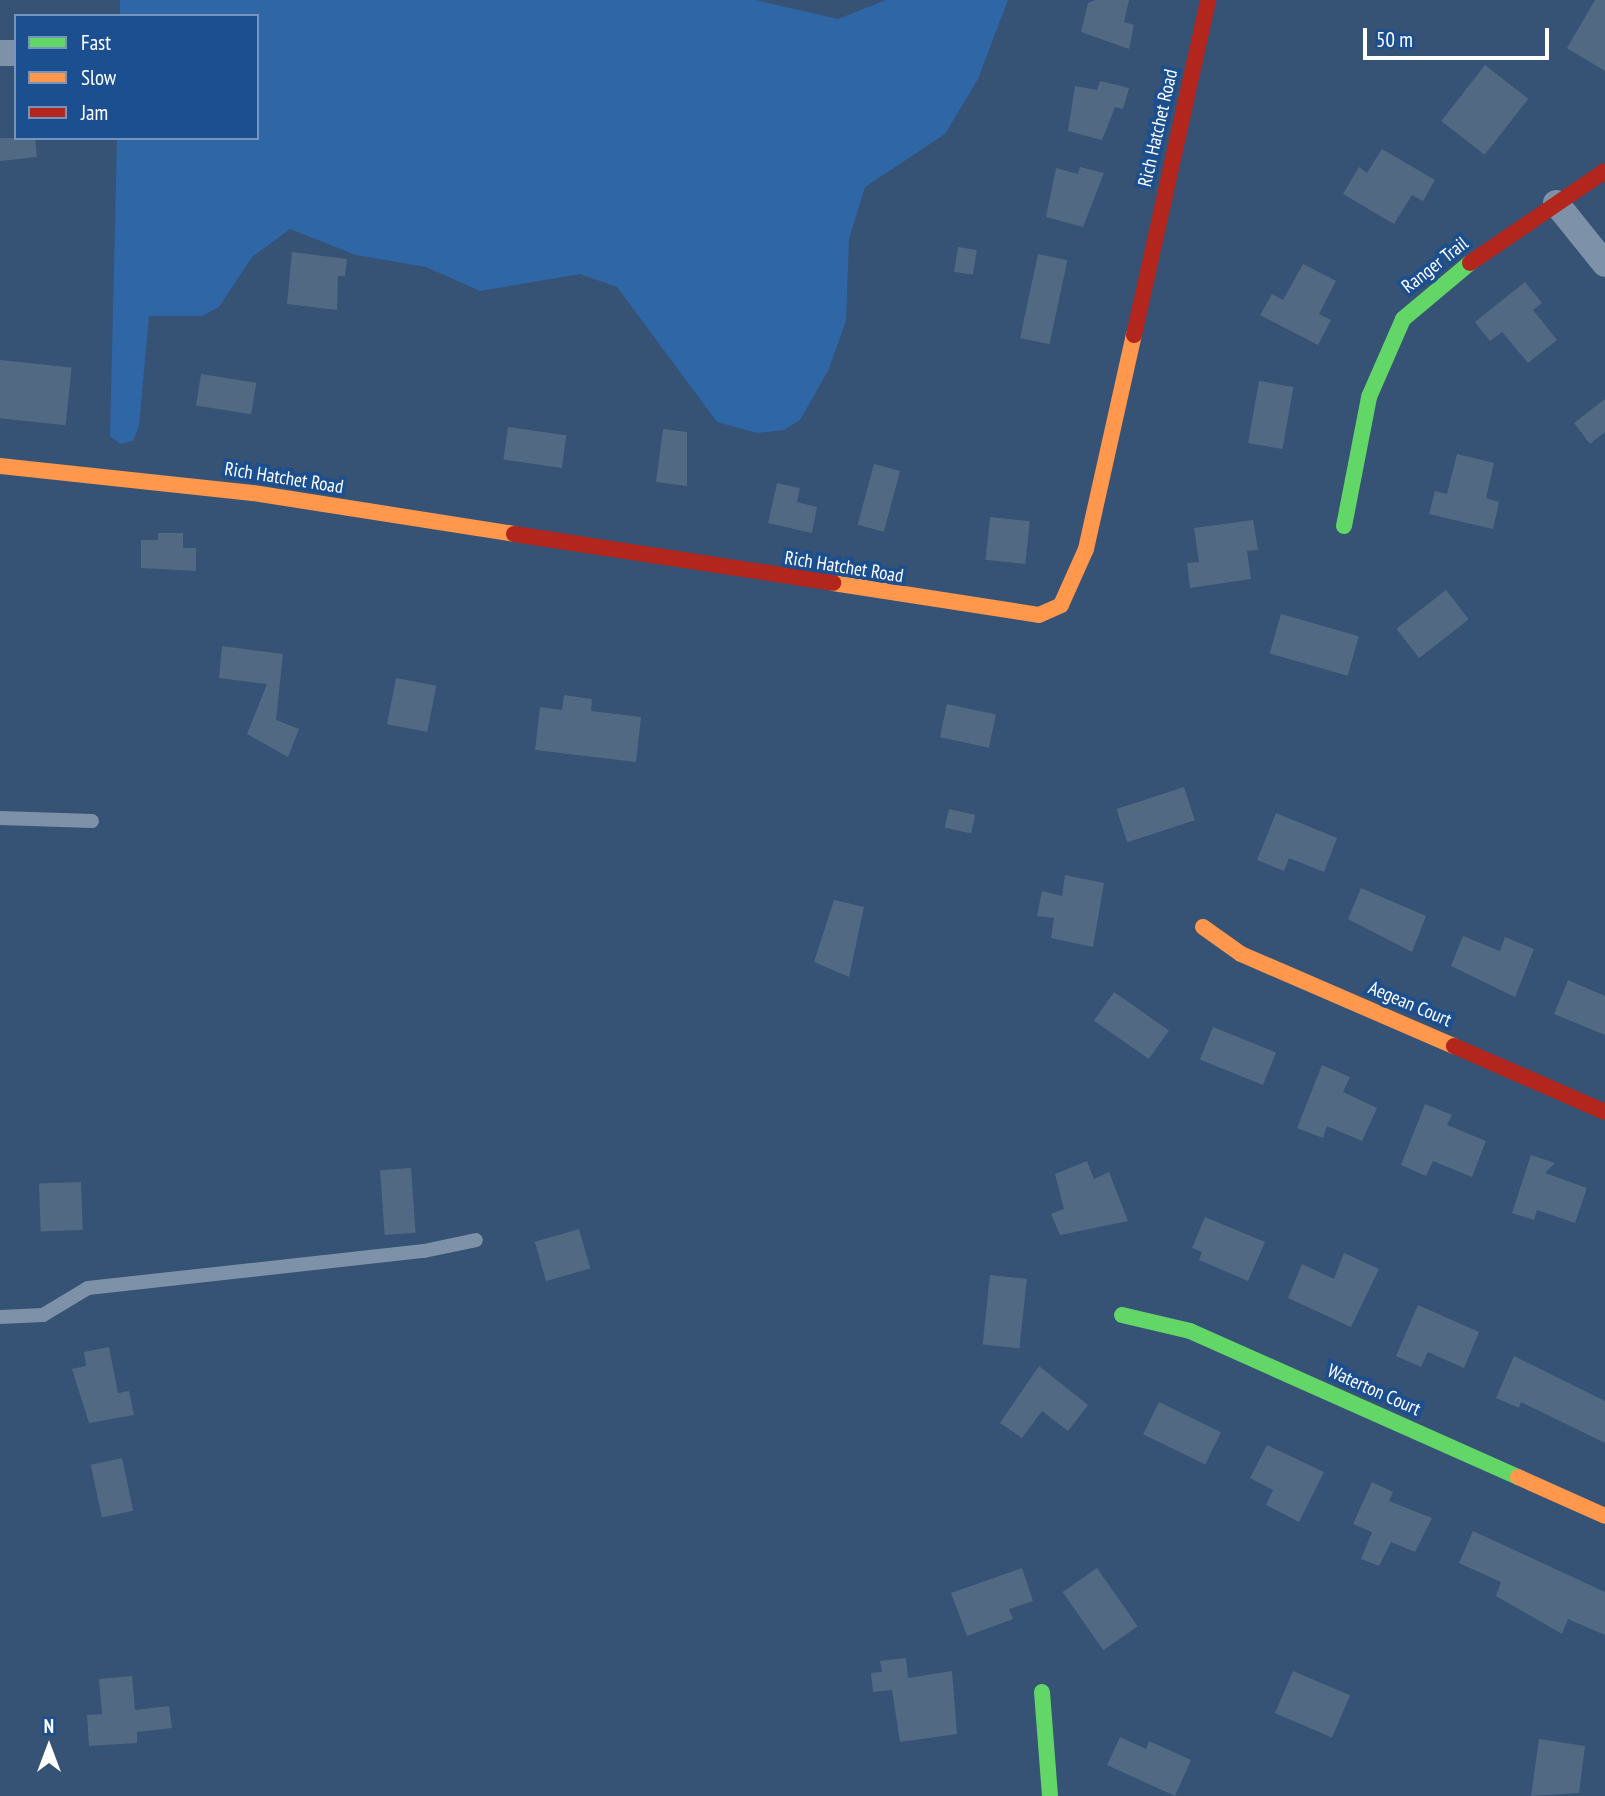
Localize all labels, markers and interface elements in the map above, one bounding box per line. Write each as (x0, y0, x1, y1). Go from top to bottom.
legend (14, 14, 259, 140)
scale bar (1367, 14, 1552, 58)
text: 50 m (1376, 26, 1413, 53)
text: Fast (81, 29, 111, 56)
text: Slow (81, 64, 116, 91)
street label: Rich Hatchet Road (1133, 67, 1183, 189)
text: Jam (81, 99, 108, 126)
street label: Ranger Trail (1397, 232, 1473, 298)
street label: Rich Hatchet Road (223, 457, 345, 499)
street label: Rich Hatchet Road (783, 546, 905, 588)
street label: Aegean Court (1365, 976, 1455, 1032)
street label: Waterton Court (1324, 1359, 1424, 1421)
north arrow (14, 1712, 84, 1782)
text: N (44, 1714, 54, 1738)

